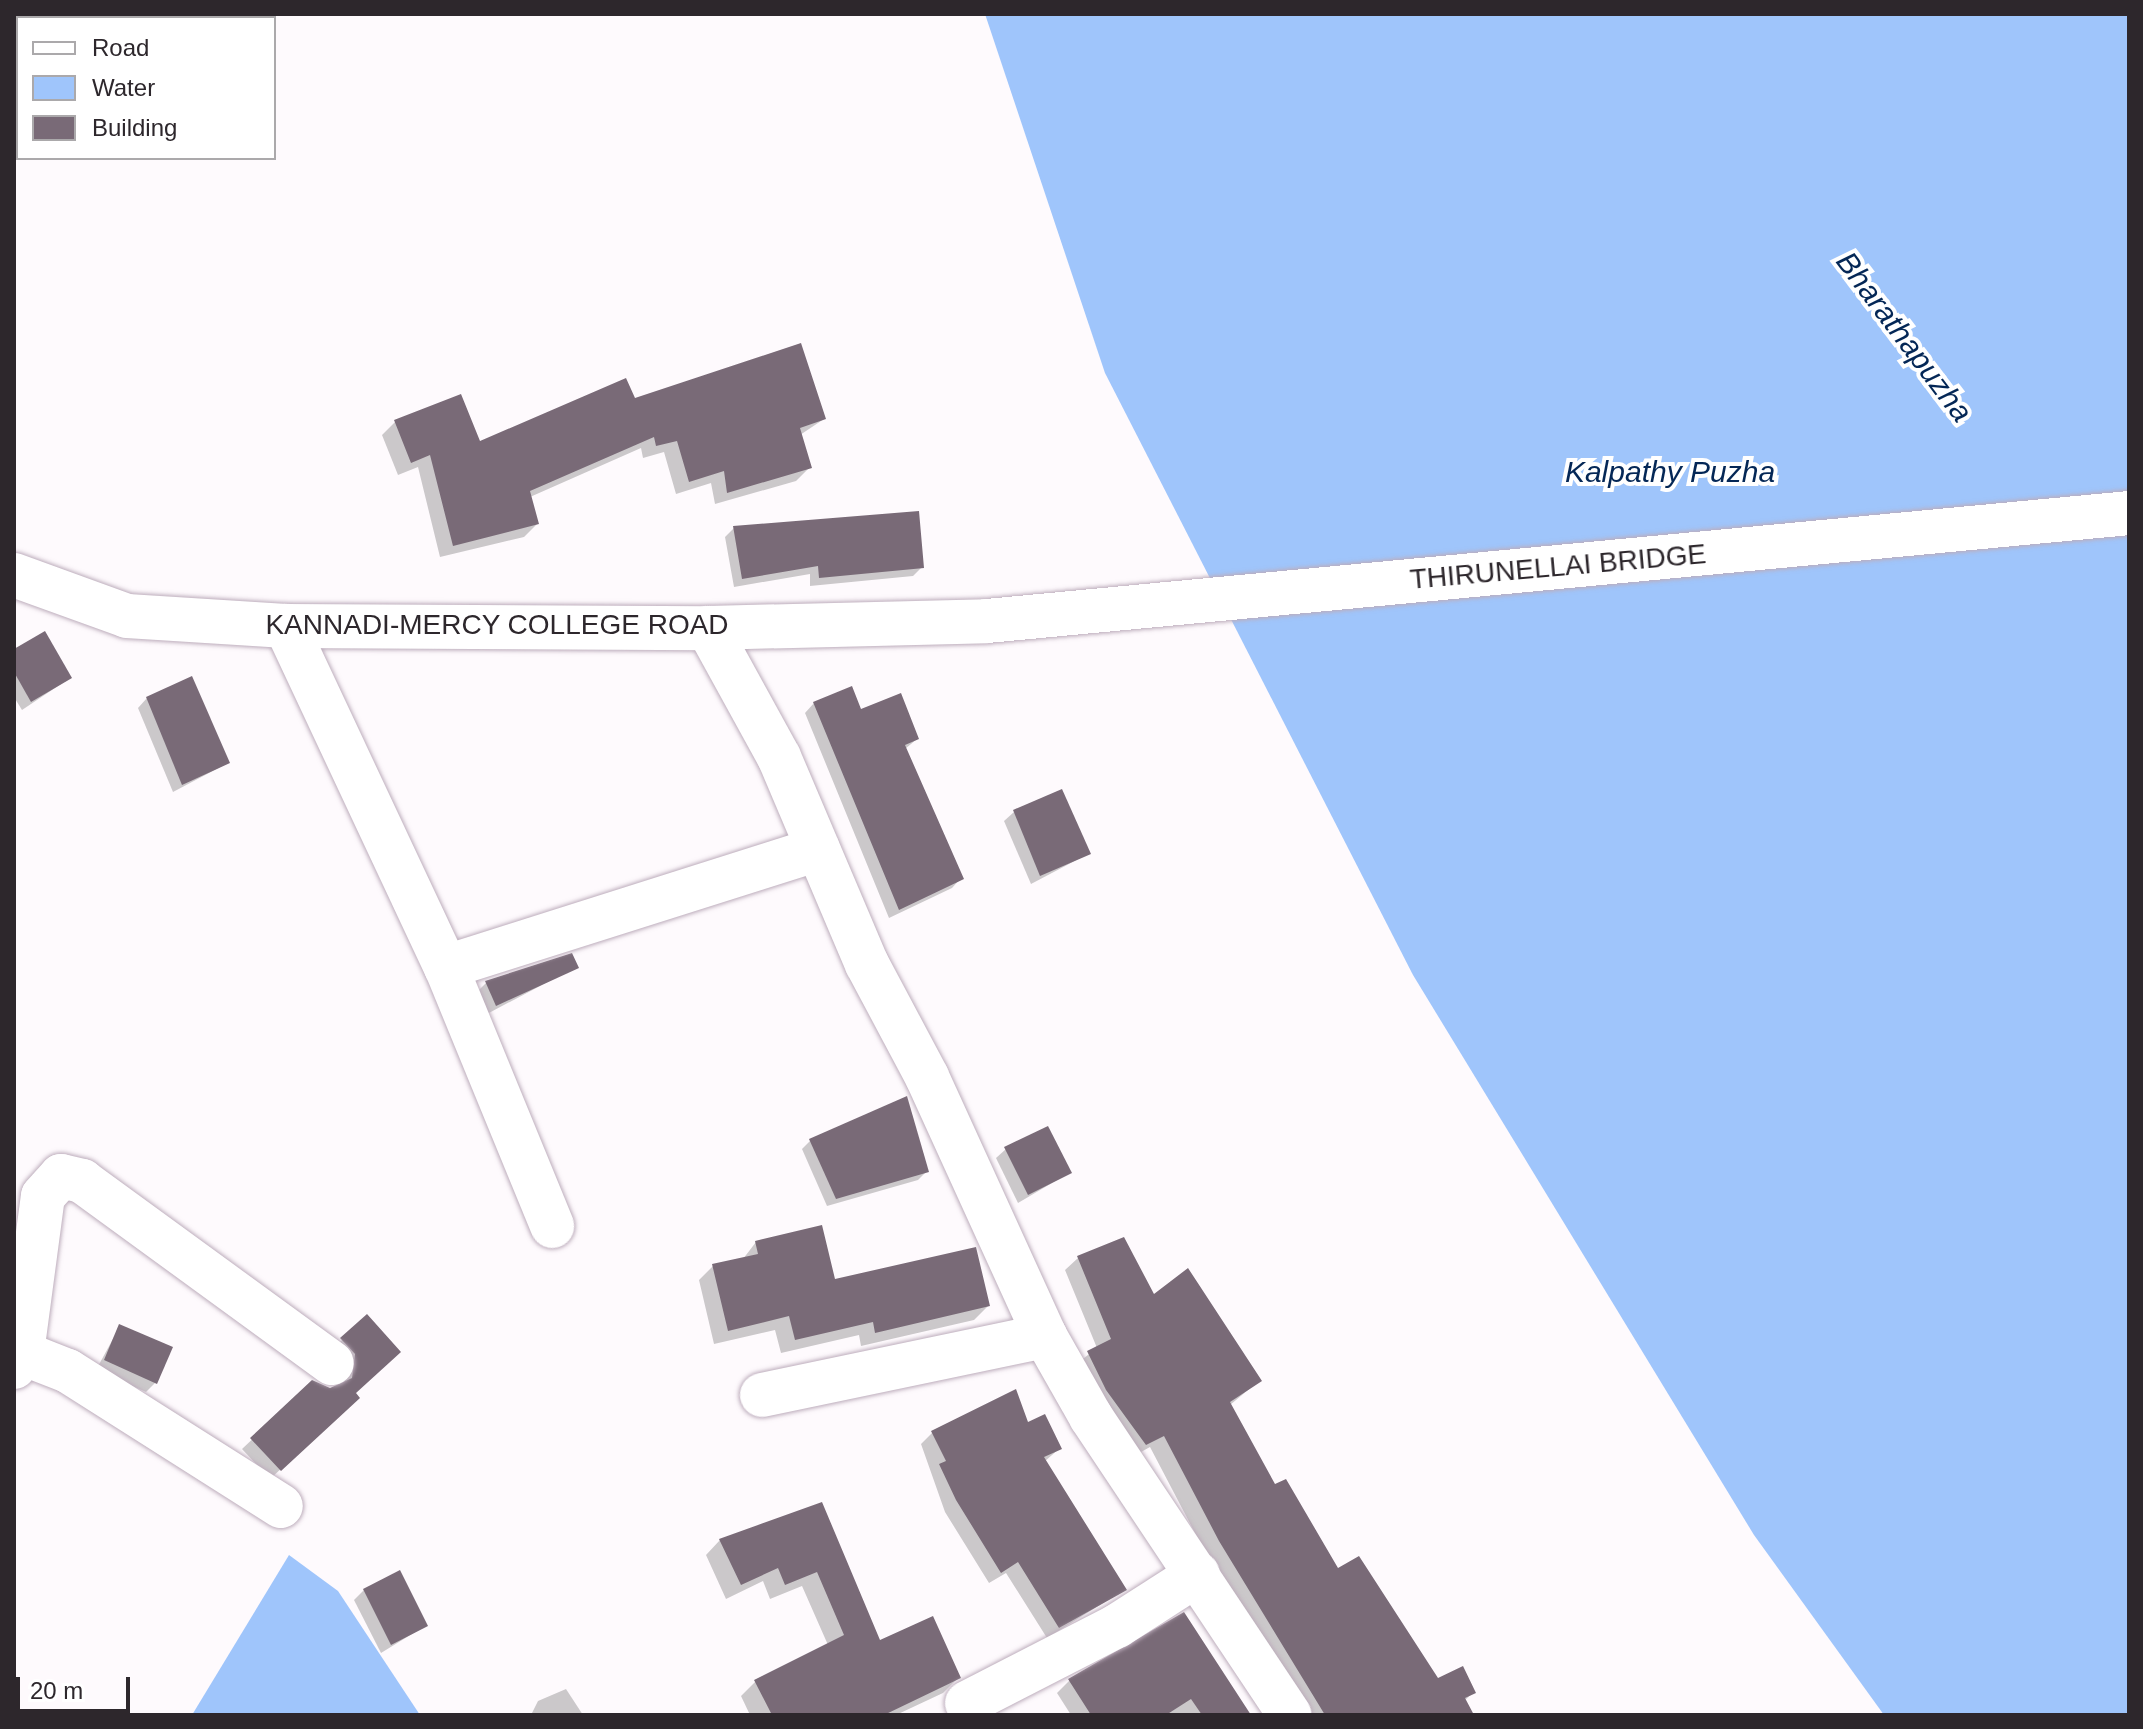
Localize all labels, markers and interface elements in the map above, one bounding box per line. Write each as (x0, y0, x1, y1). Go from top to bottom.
legend (16, 16, 276, 160)
text: Road (92, 34, 149, 61)
text: Water (92, 74, 155, 101)
text: Building (92, 114, 177, 141)
water label: Bharathapuzha (1828, 245, 1980, 429)
water label: Kalpathy Puzha (1565, 454, 1775, 490)
street label: THIRUNELLAI BRIDGE (1409, 537, 1707, 597)
street label: KANNADI-MERCY COLLEGE ROAD (265, 608, 729, 642)
scale bar (20, 1661, 134, 1711)
text: 20 m (30, 1677, 83, 1704)

